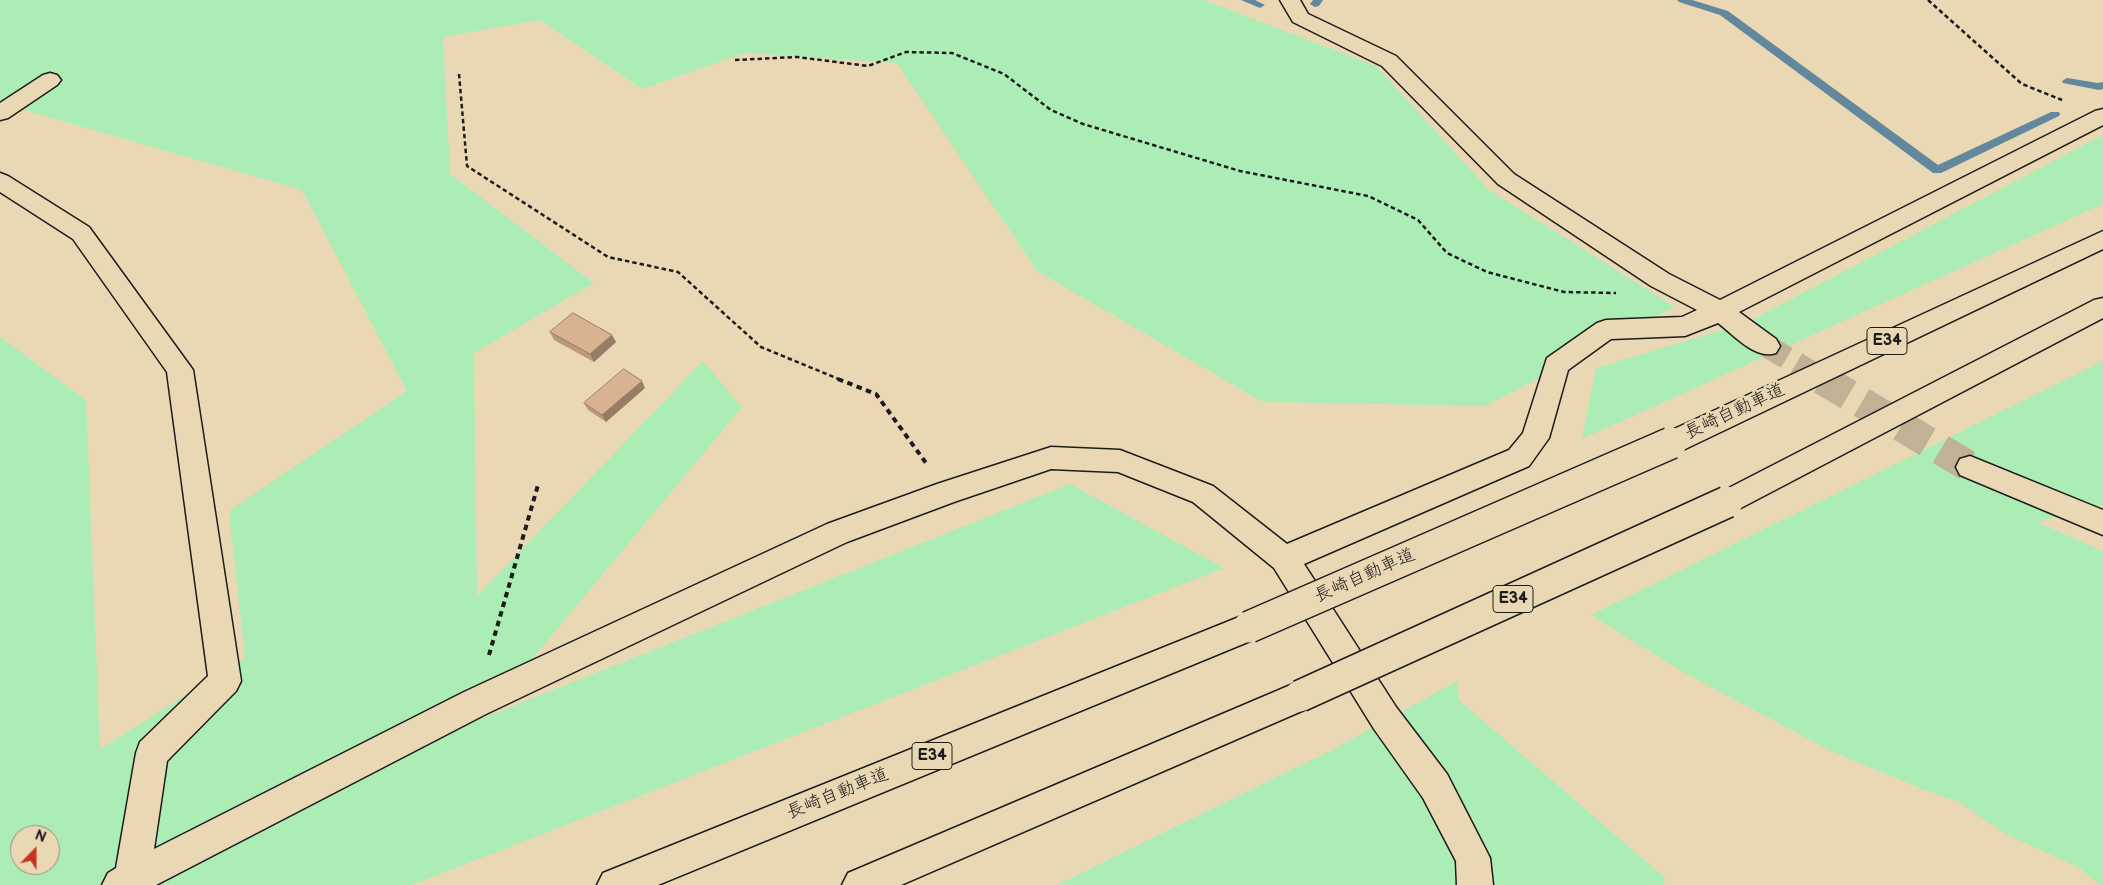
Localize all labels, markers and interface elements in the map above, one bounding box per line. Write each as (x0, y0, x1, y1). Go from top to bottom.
road number: E34 (1867, 328, 1907, 354)
street label: 長崎自動車道 (1681, 379, 1789, 445)
street label: 長崎自動車道 (1311, 544, 1419, 608)
road number: E34 (1493, 586, 1533, 612)
road number: E34 (912, 742, 952, 769)
street label: 長崎自動車道 (784, 764, 892, 824)
north arrow (10, 825, 60, 875)
text: N (32, 827, 48, 846)

